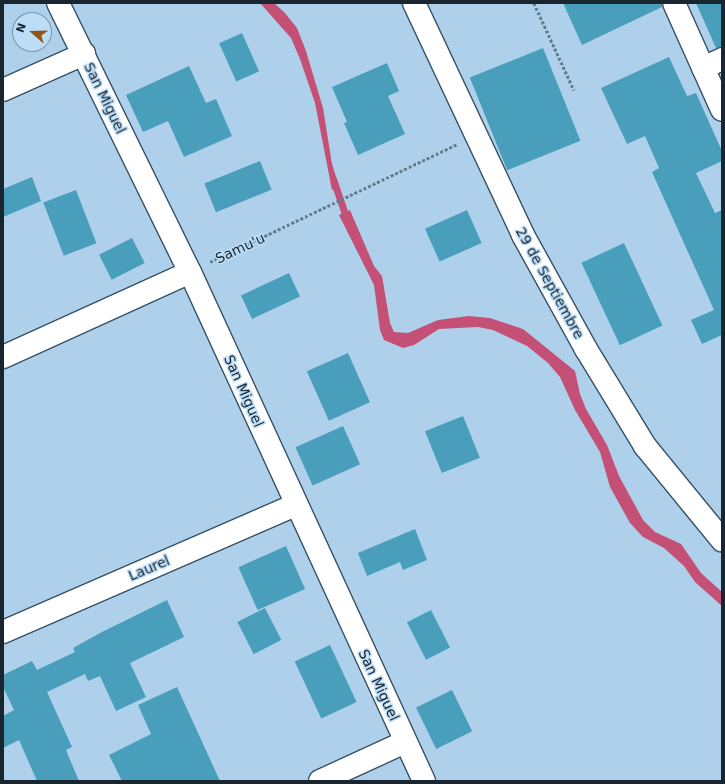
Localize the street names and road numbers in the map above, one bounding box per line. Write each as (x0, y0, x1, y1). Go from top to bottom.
street label: San Miguel (81, 60, 129, 136)
street label: 29 de Septiembre (512, 224, 588, 342)
street label: Samu'u (213, 229, 267, 267)
street label: San Miguel (221, 352, 267, 430)
street label: Laurel (126, 552, 172, 584)
street label: San Miguel (355, 647, 403, 723)

